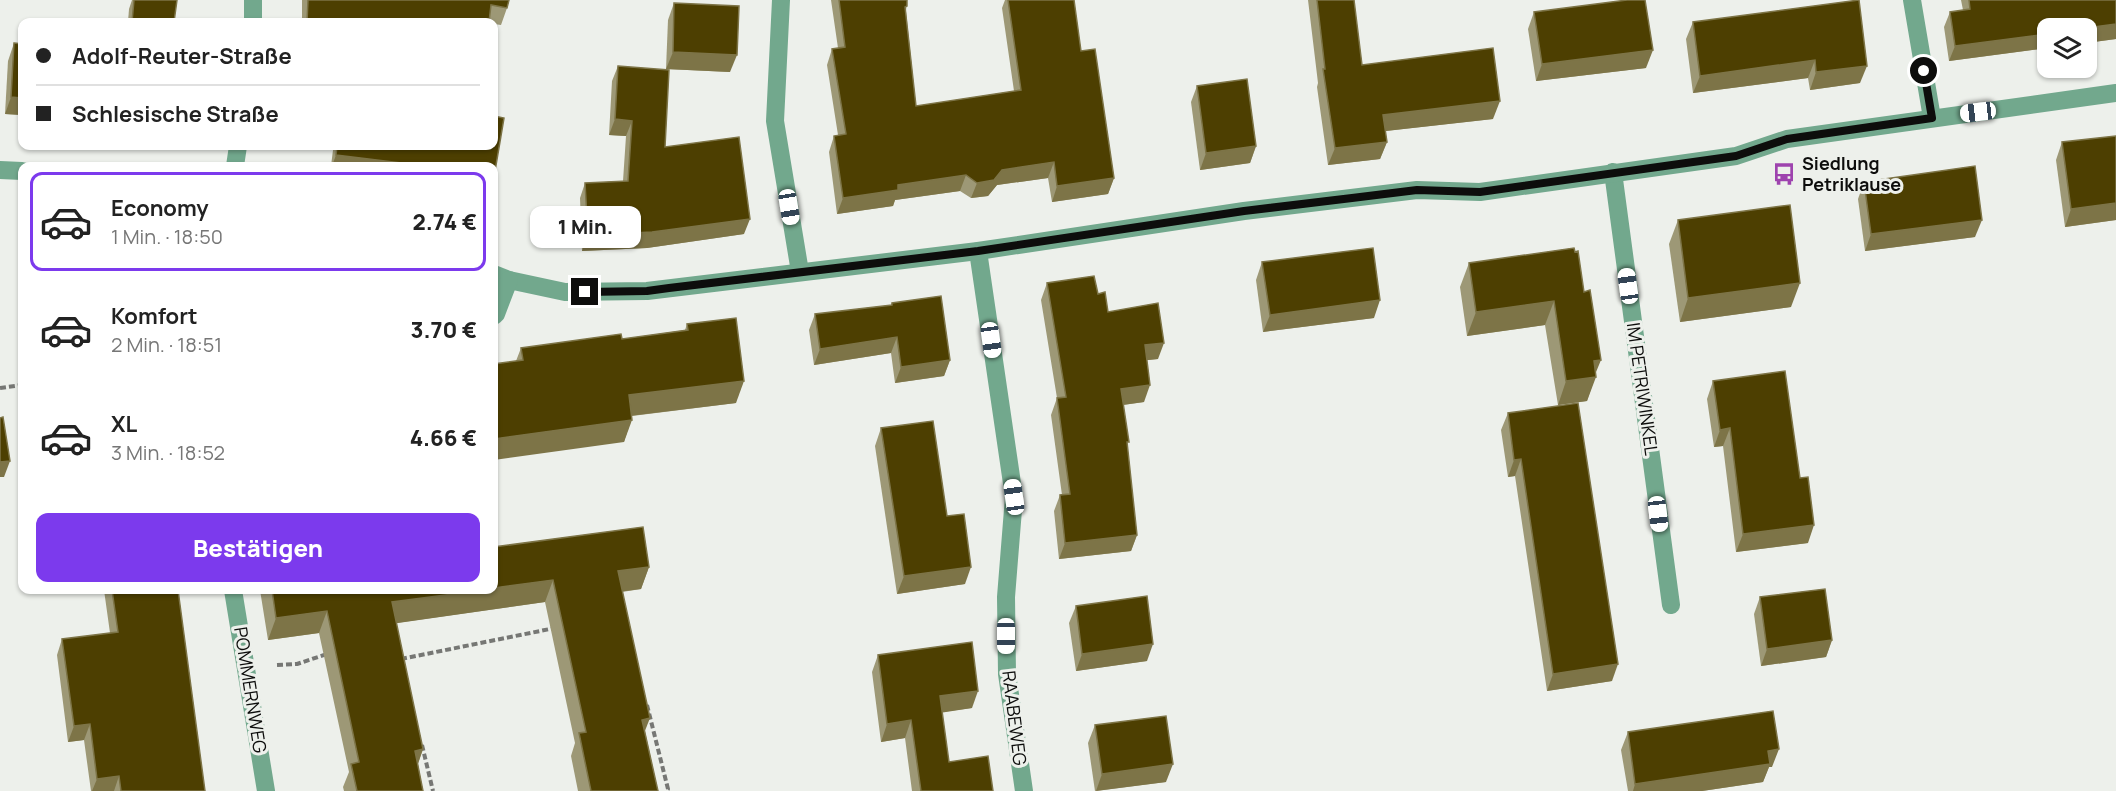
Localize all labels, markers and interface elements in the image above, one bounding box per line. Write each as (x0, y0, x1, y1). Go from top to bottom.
map controls (2037, 18, 2097, 78)
button: layers (2037, 18, 2097, 78)
text: Adolf-Reuter-Straße (72, 41, 292, 71)
route start (1910, 57, 1937, 84)
text: Schlesische Straße (72, 99, 279, 129)
car (1959, 101, 1997, 123)
place label: Siedlung Petriklause (1802, 151, 1901, 196)
bus stop icon: Siedlung Petriklause (1771, 161, 1797, 187)
car (777, 188, 801, 226)
text: Economy (111, 193, 209, 223)
icon: car (39, 195, 93, 249)
callout: 1 Min. (530, 205, 640, 247)
text: 2.74 € (412, 207, 477, 237)
text: 1 Min. (558, 213, 613, 240)
text: 1 Min. · 18:50 (111, 223, 223, 250)
car (1617, 267, 1639, 305)
route end (571, 278, 598, 305)
text: Komfort (111, 301, 198, 331)
icon: car (39, 303, 93, 357)
text: 3.70 € (410, 315, 477, 345)
car (980, 321, 1002, 359)
street label: IM PETRIWINKEL (1622, 321, 1664, 457)
text: 2 Min. · 18:51 (111, 331, 222, 358)
text: XL (111, 409, 137, 439)
icon: car (39, 411, 93, 465)
text: 4.66 € (410, 423, 477, 453)
text: 3 Min. · 18:52 (111, 439, 225, 466)
car (1003, 478, 1025, 516)
car (1647, 495, 1669, 533)
button: Bestätigen (36, 513, 480, 582)
car (997, 618, 1015, 654)
street label: POMMERNWEG (229, 625, 273, 755)
street label: RAABEWEG (997, 669, 1033, 767)

